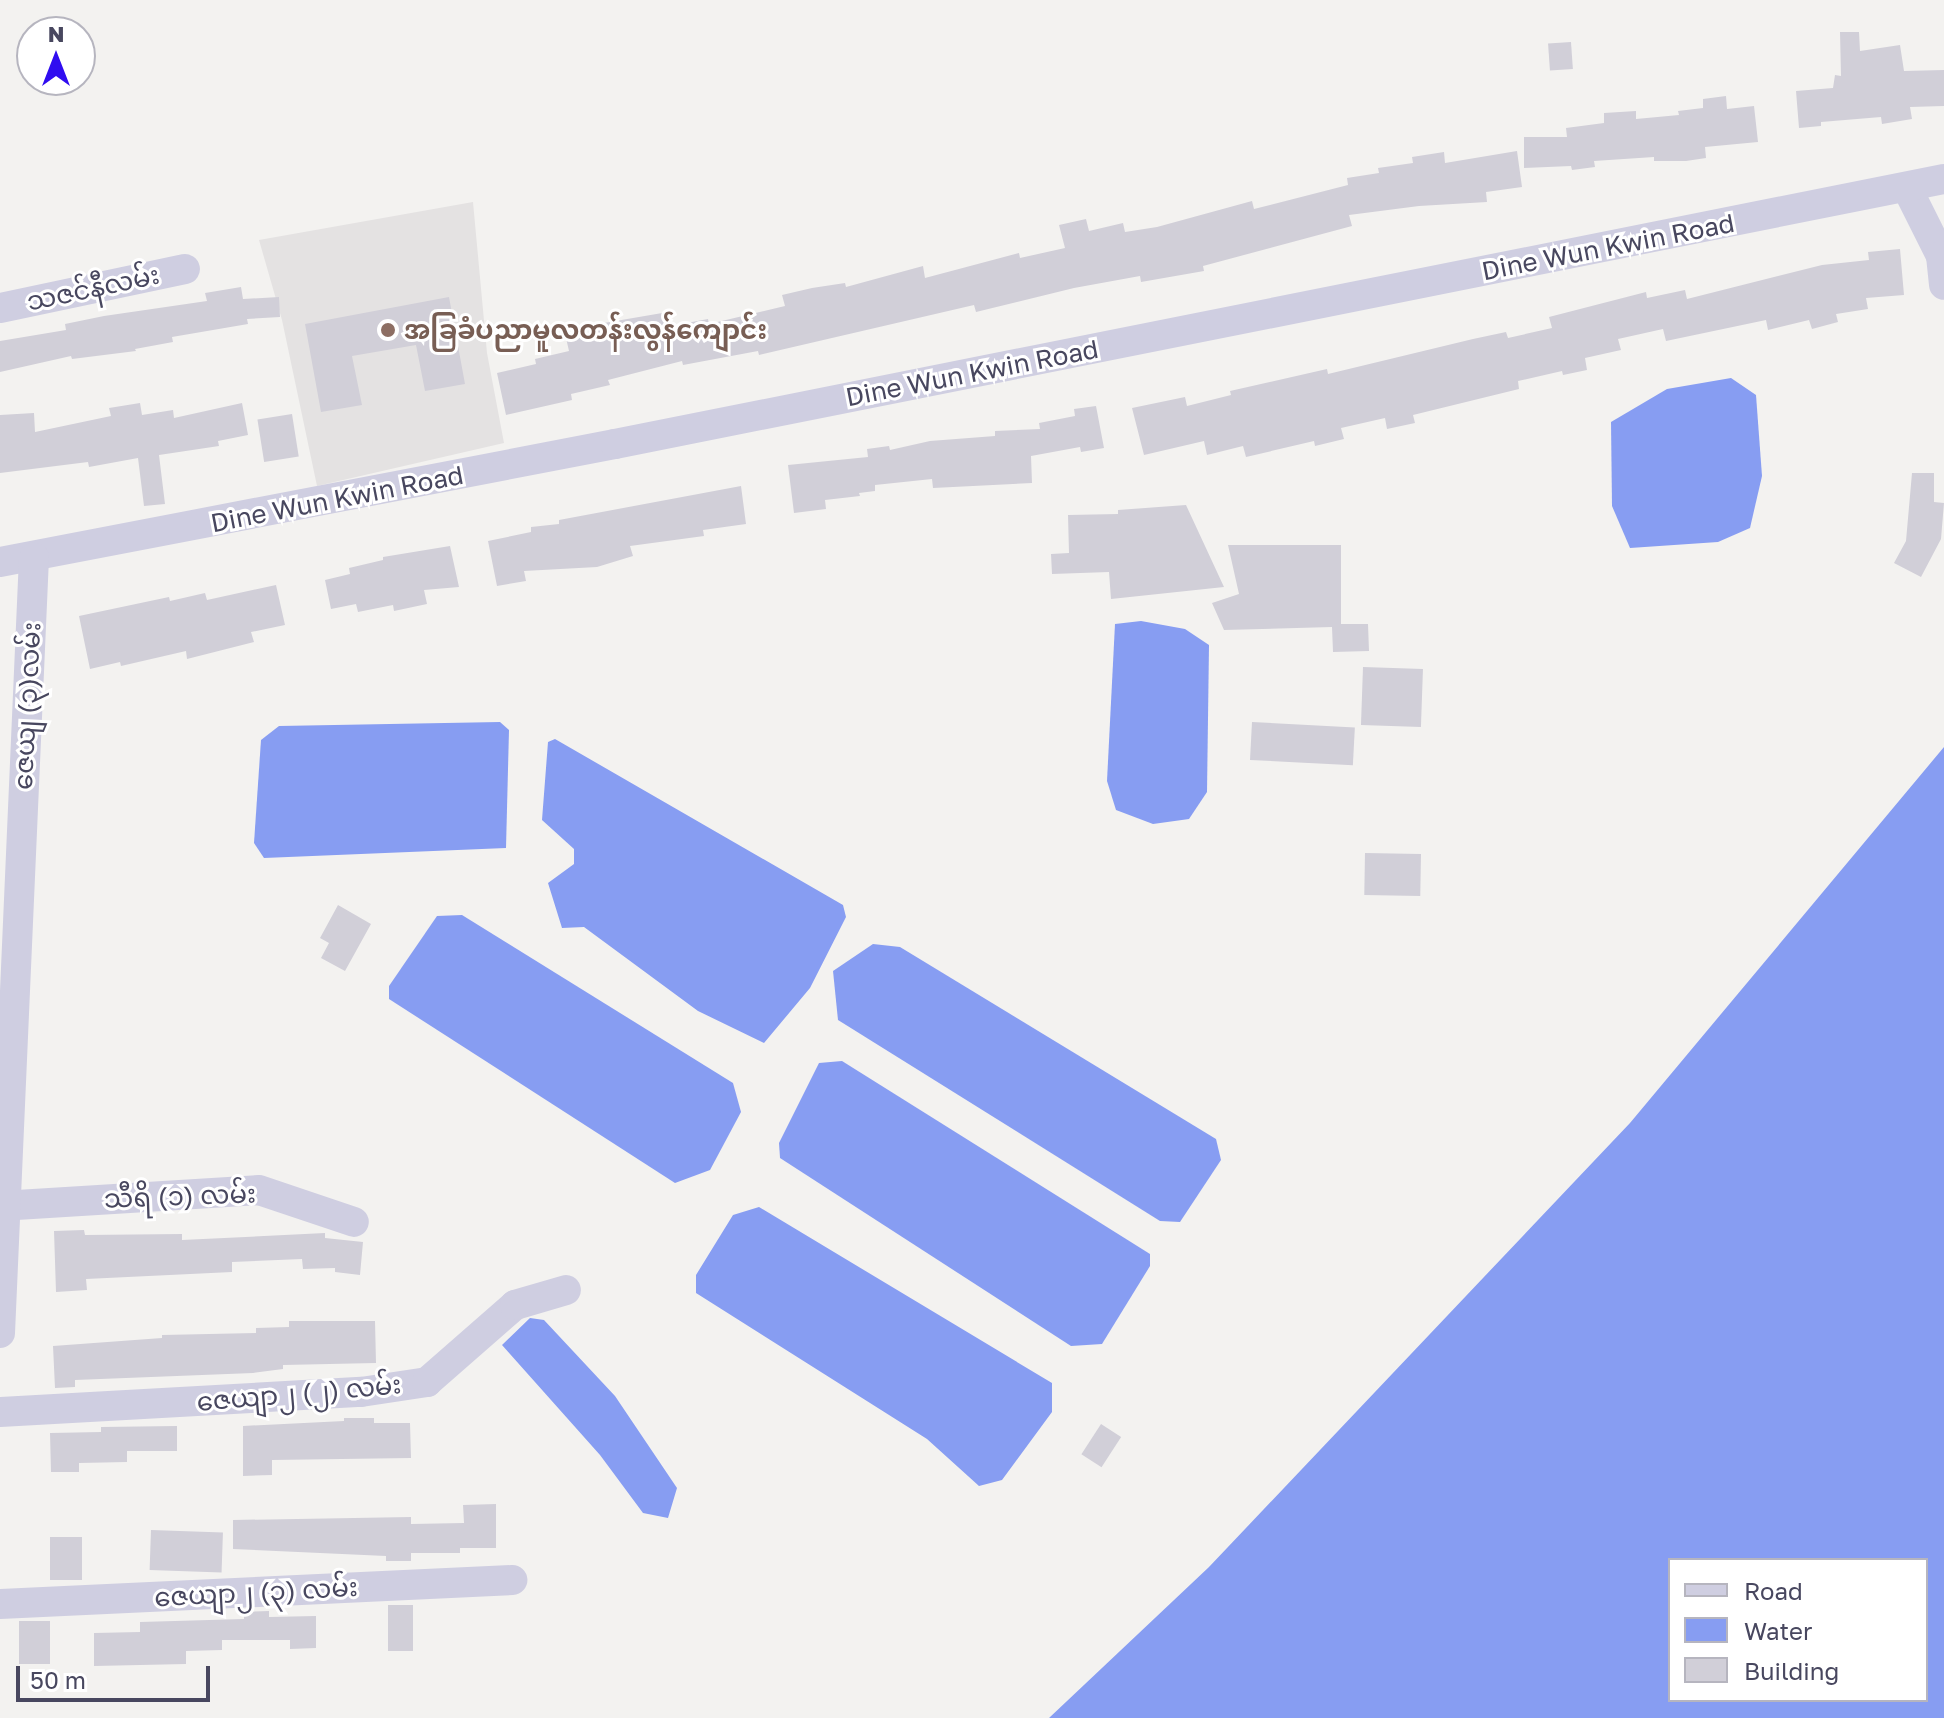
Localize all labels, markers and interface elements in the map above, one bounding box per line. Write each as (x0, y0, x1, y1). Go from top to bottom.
north arrow (16, 16, 96, 96)
text: N (48, 20, 64, 47)
street label: Dine Wun Kwin Road (1479, 207, 1737, 287)
street label: သဇင်နီလမ်း (24, 259, 162, 317)
place label: အခြခံပညာမူလတန်းလွန်ကျောင်း (404, 314, 767, 346)
marker: အခြခံပညာမူလတန်းလွန်ကျောင်း (379, 321, 397, 339)
street label: Dine Wun Kwin Road (843, 333, 1101, 413)
street label: Dine Wun Kwin Road (208, 459, 466, 539)
street label: ဇေယျ (၃)လမ်း (7, 621, 47, 791)
street label: သီရိ (၁) လမ်း (103, 1178, 257, 1214)
street label: ဇေယျာ၂ (၂) လမ်း (195, 1369, 403, 1417)
legend (1668, 1558, 1928, 1702)
street label: ဇေယျာ၂ (၃) လမ်း (153, 1571, 359, 1613)
text: Road (1744, 1576, 1803, 1605)
text: Water (1744, 1616, 1812, 1645)
scale bar (20, 1650, 214, 1700)
text: Building (1744, 1656, 1839, 1685)
text: 50 m (30, 1665, 86, 1694)

